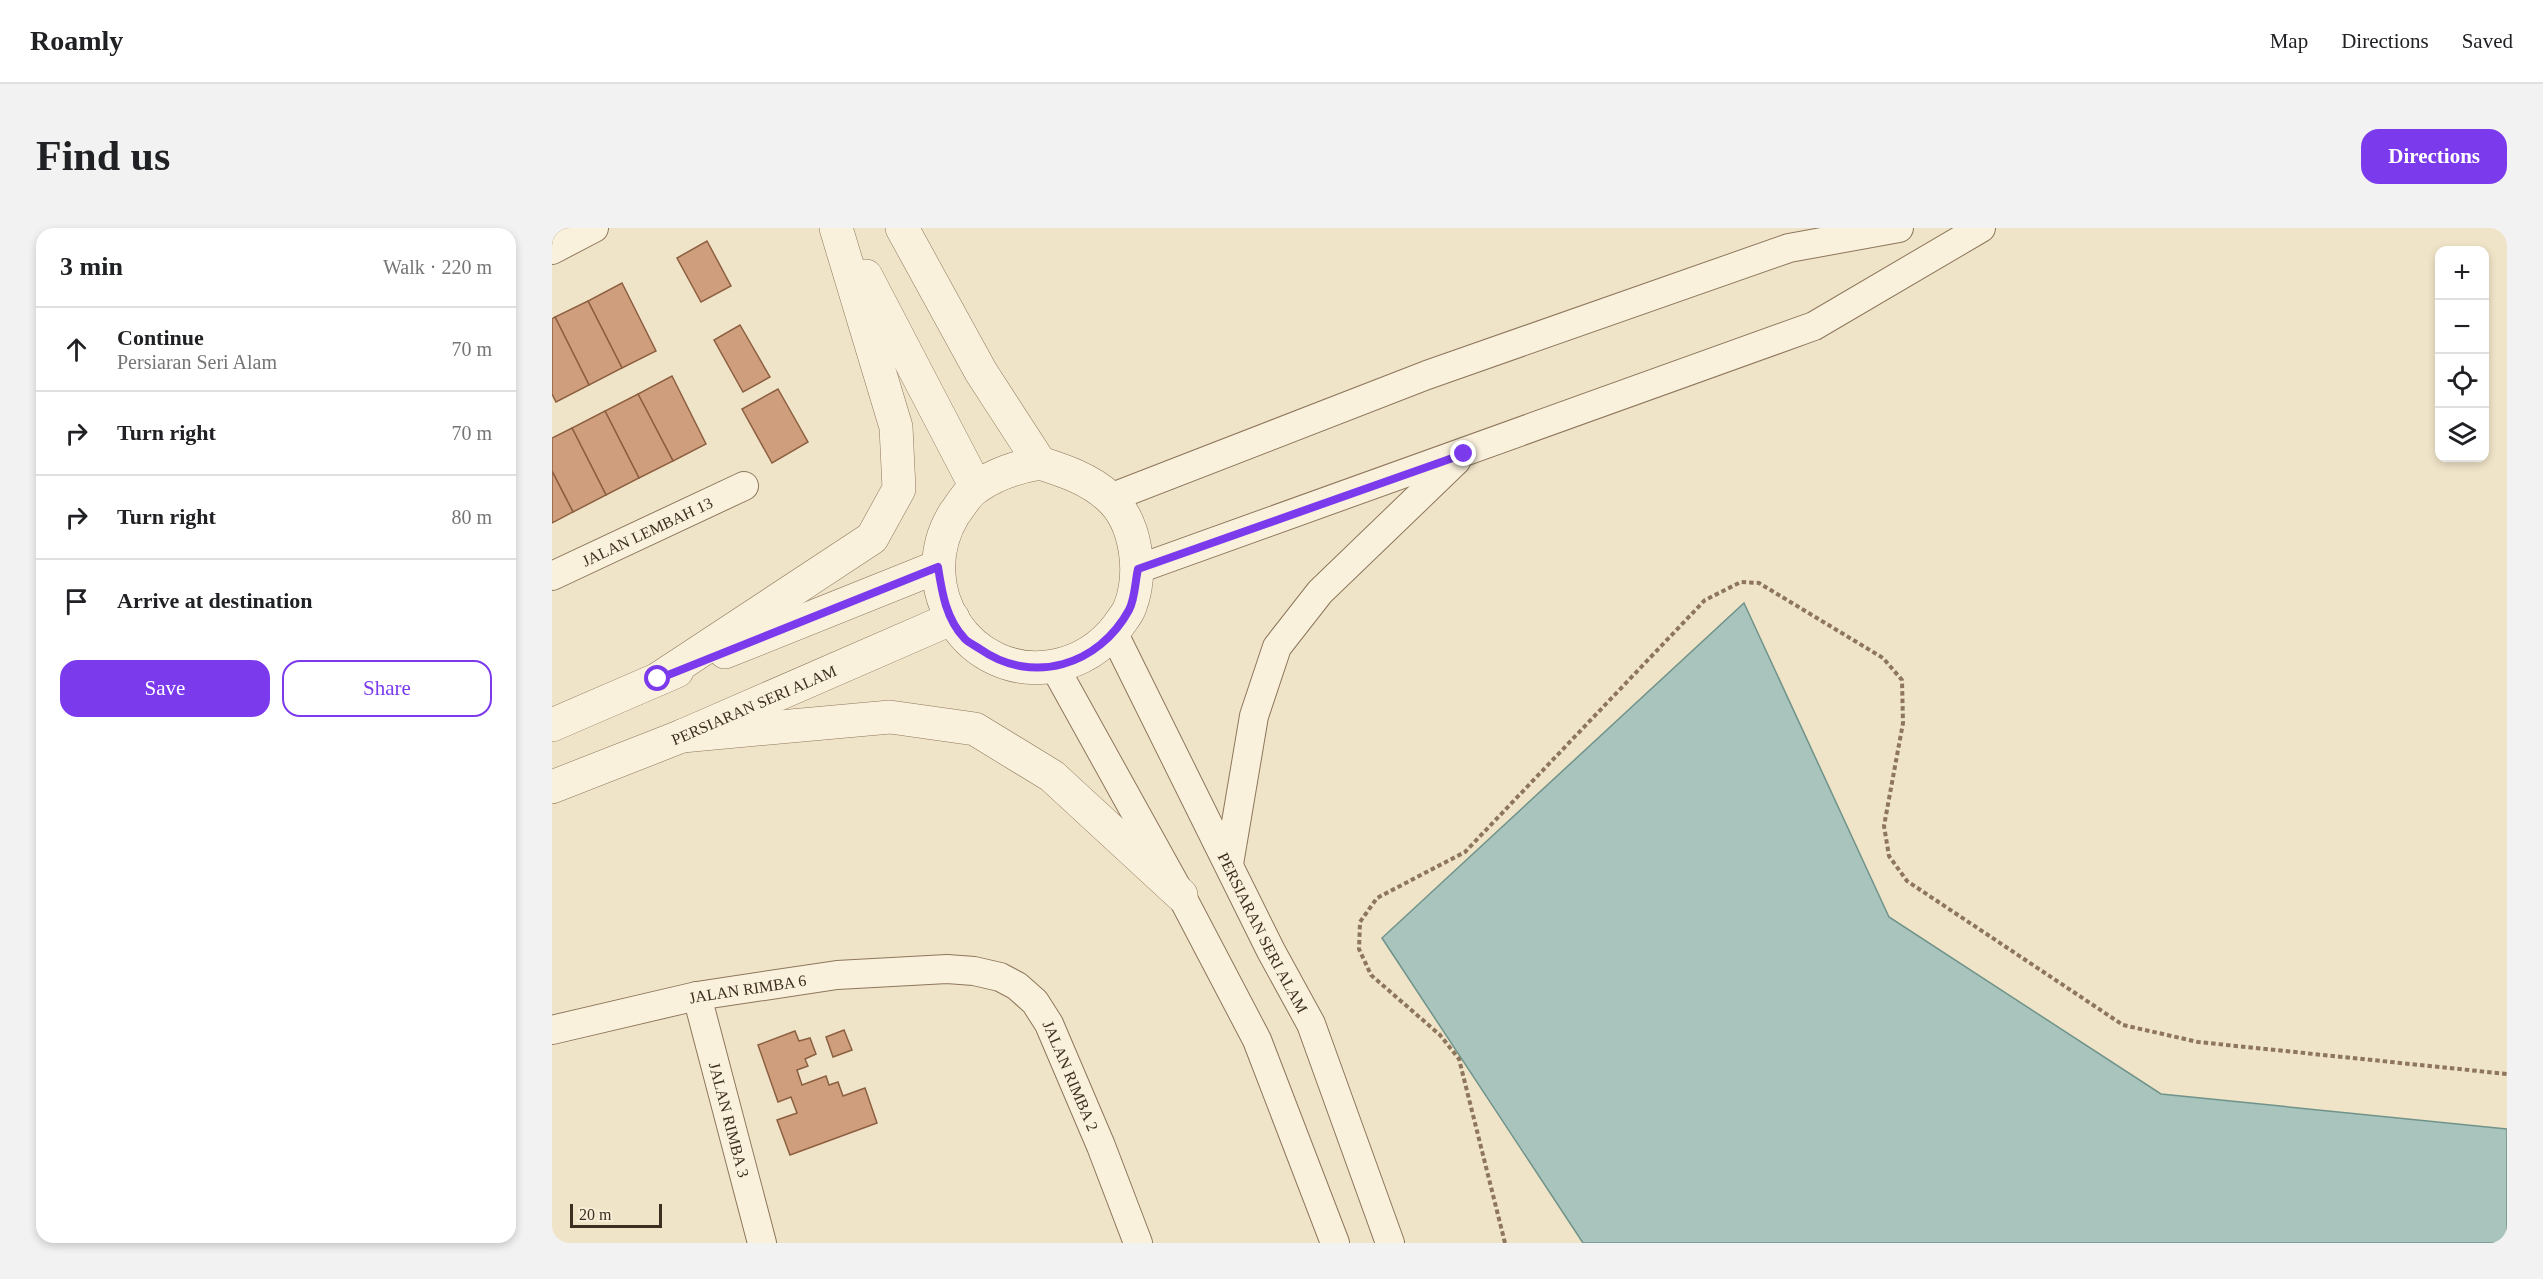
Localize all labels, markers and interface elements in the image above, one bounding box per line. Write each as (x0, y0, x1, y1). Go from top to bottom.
text: Roamly (30, 25, 123, 56)
text: Map (2270, 29, 2308, 53)
text: Directions (2341, 29, 2429, 53)
text: Saved (2462, 29, 2513, 53)
button: Directions (2361, 129, 2507, 184)
text: Find us (36, 133, 170, 179)
map controls (2435, 246, 2489, 462)
button: + (2435, 246, 2489, 300)
text: 3 min (60, 252, 123, 281)
text: Walk · 220 m (383, 256, 492, 278)
button: − (2435, 300, 2489, 354)
text: Continue (117, 325, 204, 350)
icon: ahead (60, 333, 93, 366)
text: 70 m (451, 338, 492, 360)
text: Persiaran Seri Alam (117, 351, 277, 373)
button: locate (2435, 354, 2489, 408)
button: layers (2435, 408, 2489, 462)
icon: right (60, 417, 93, 450)
text: Turn right (117, 420, 216, 445)
text: 70 m (451, 422, 492, 444)
route end (1450, 440, 1476, 466)
street label: JALAN LEMBAH 13 (579, 494, 715, 569)
icon: right (60, 501, 93, 534)
text: Turn right (117, 504, 216, 529)
text: 80 m (451, 506, 492, 528)
icon: arrive (60, 585, 93, 618)
text: Arrive at destination (117, 588, 313, 613)
button: Save (60, 660, 270, 717)
button: Share (282, 660, 492, 717)
street label: PERSIARAN SERI ALAM (669, 661, 839, 748)
route start (644, 665, 670, 691)
street label: PERSIARAN SERI ALAM (1215, 850, 1312, 1016)
street label: JALAN RIMBA 6 (687, 971, 807, 1006)
street label: JALAN RIMBA 2 (1040, 1018, 1102, 1133)
street label: JALAN RIMBA 3 (706, 1060, 753, 1179)
scale bar (570, 1201, 662, 1228)
text: 20 m (579, 1206, 611, 1223)

